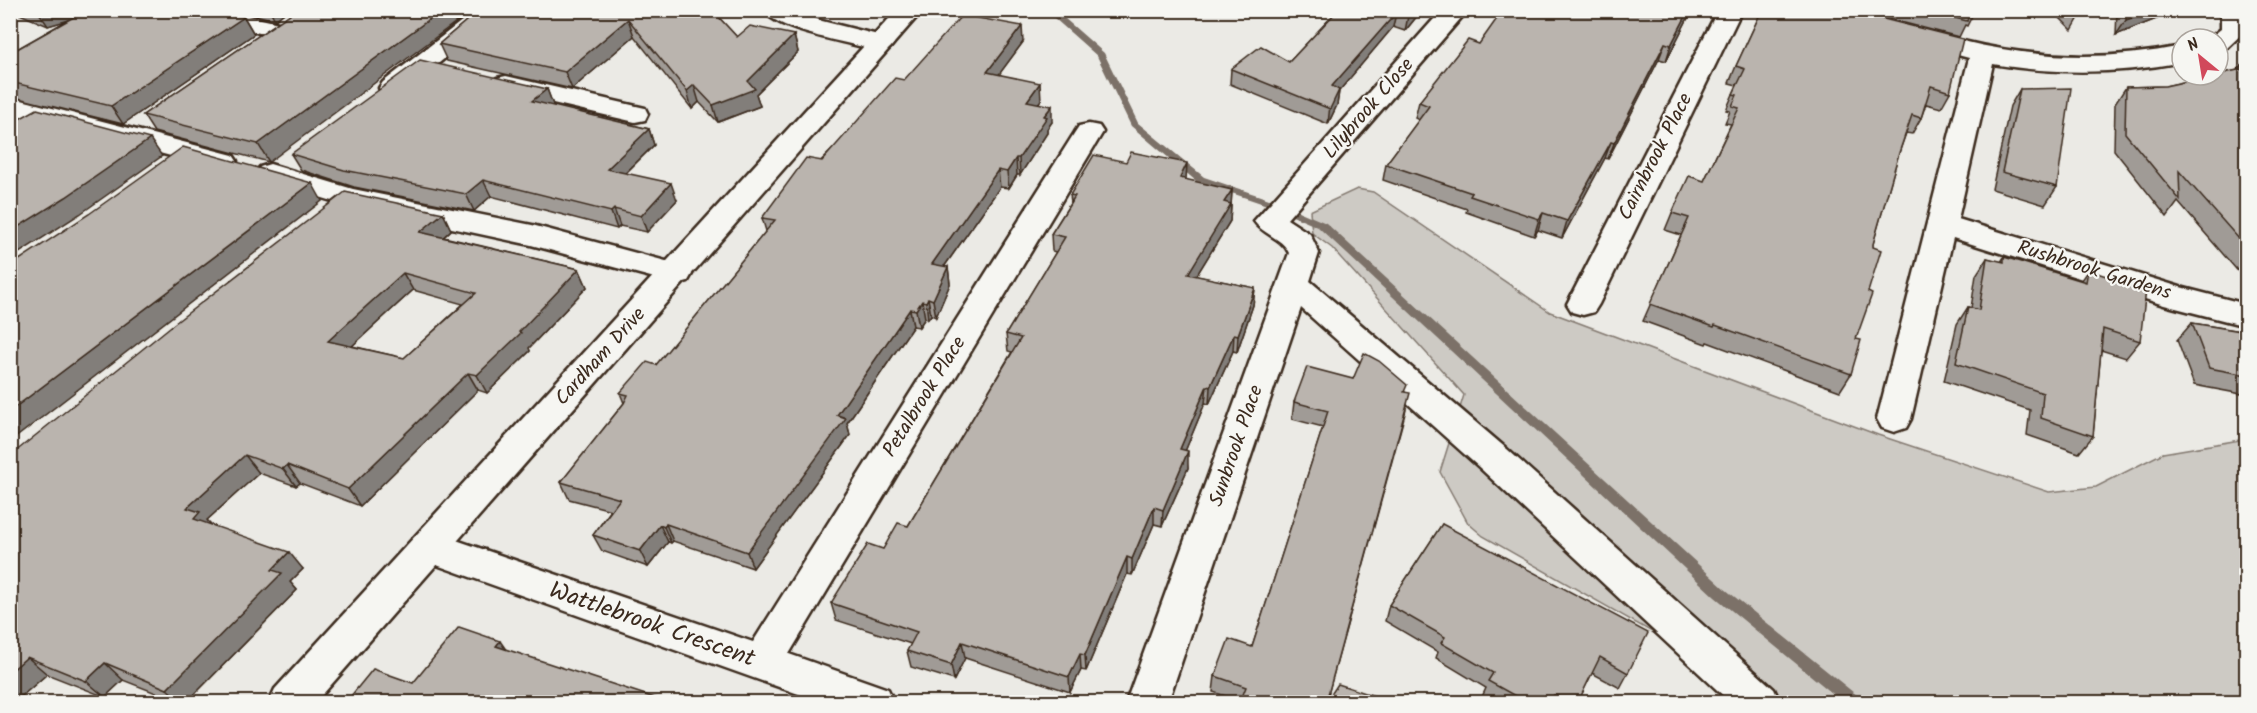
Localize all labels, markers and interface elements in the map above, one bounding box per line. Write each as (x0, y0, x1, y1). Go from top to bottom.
north arrow (2170, 27, 2230, 87)
text: N (2183, 32, 2204, 59)
street label: Lilybrook Close (1316, 51, 1422, 167)
street label: Cairnbrook Place (1610, 88, 1702, 226)
street label: Rushbrook Gardens (2013, 232, 2175, 310)
street label: Cardham Drive (548, 300, 654, 414)
street label: Petalbrook Place (875, 330, 975, 464)
street label: Sunbrook Place (1201, 381, 1273, 511)
street label: Wattlebrook Crescent (544, 572, 761, 679)

